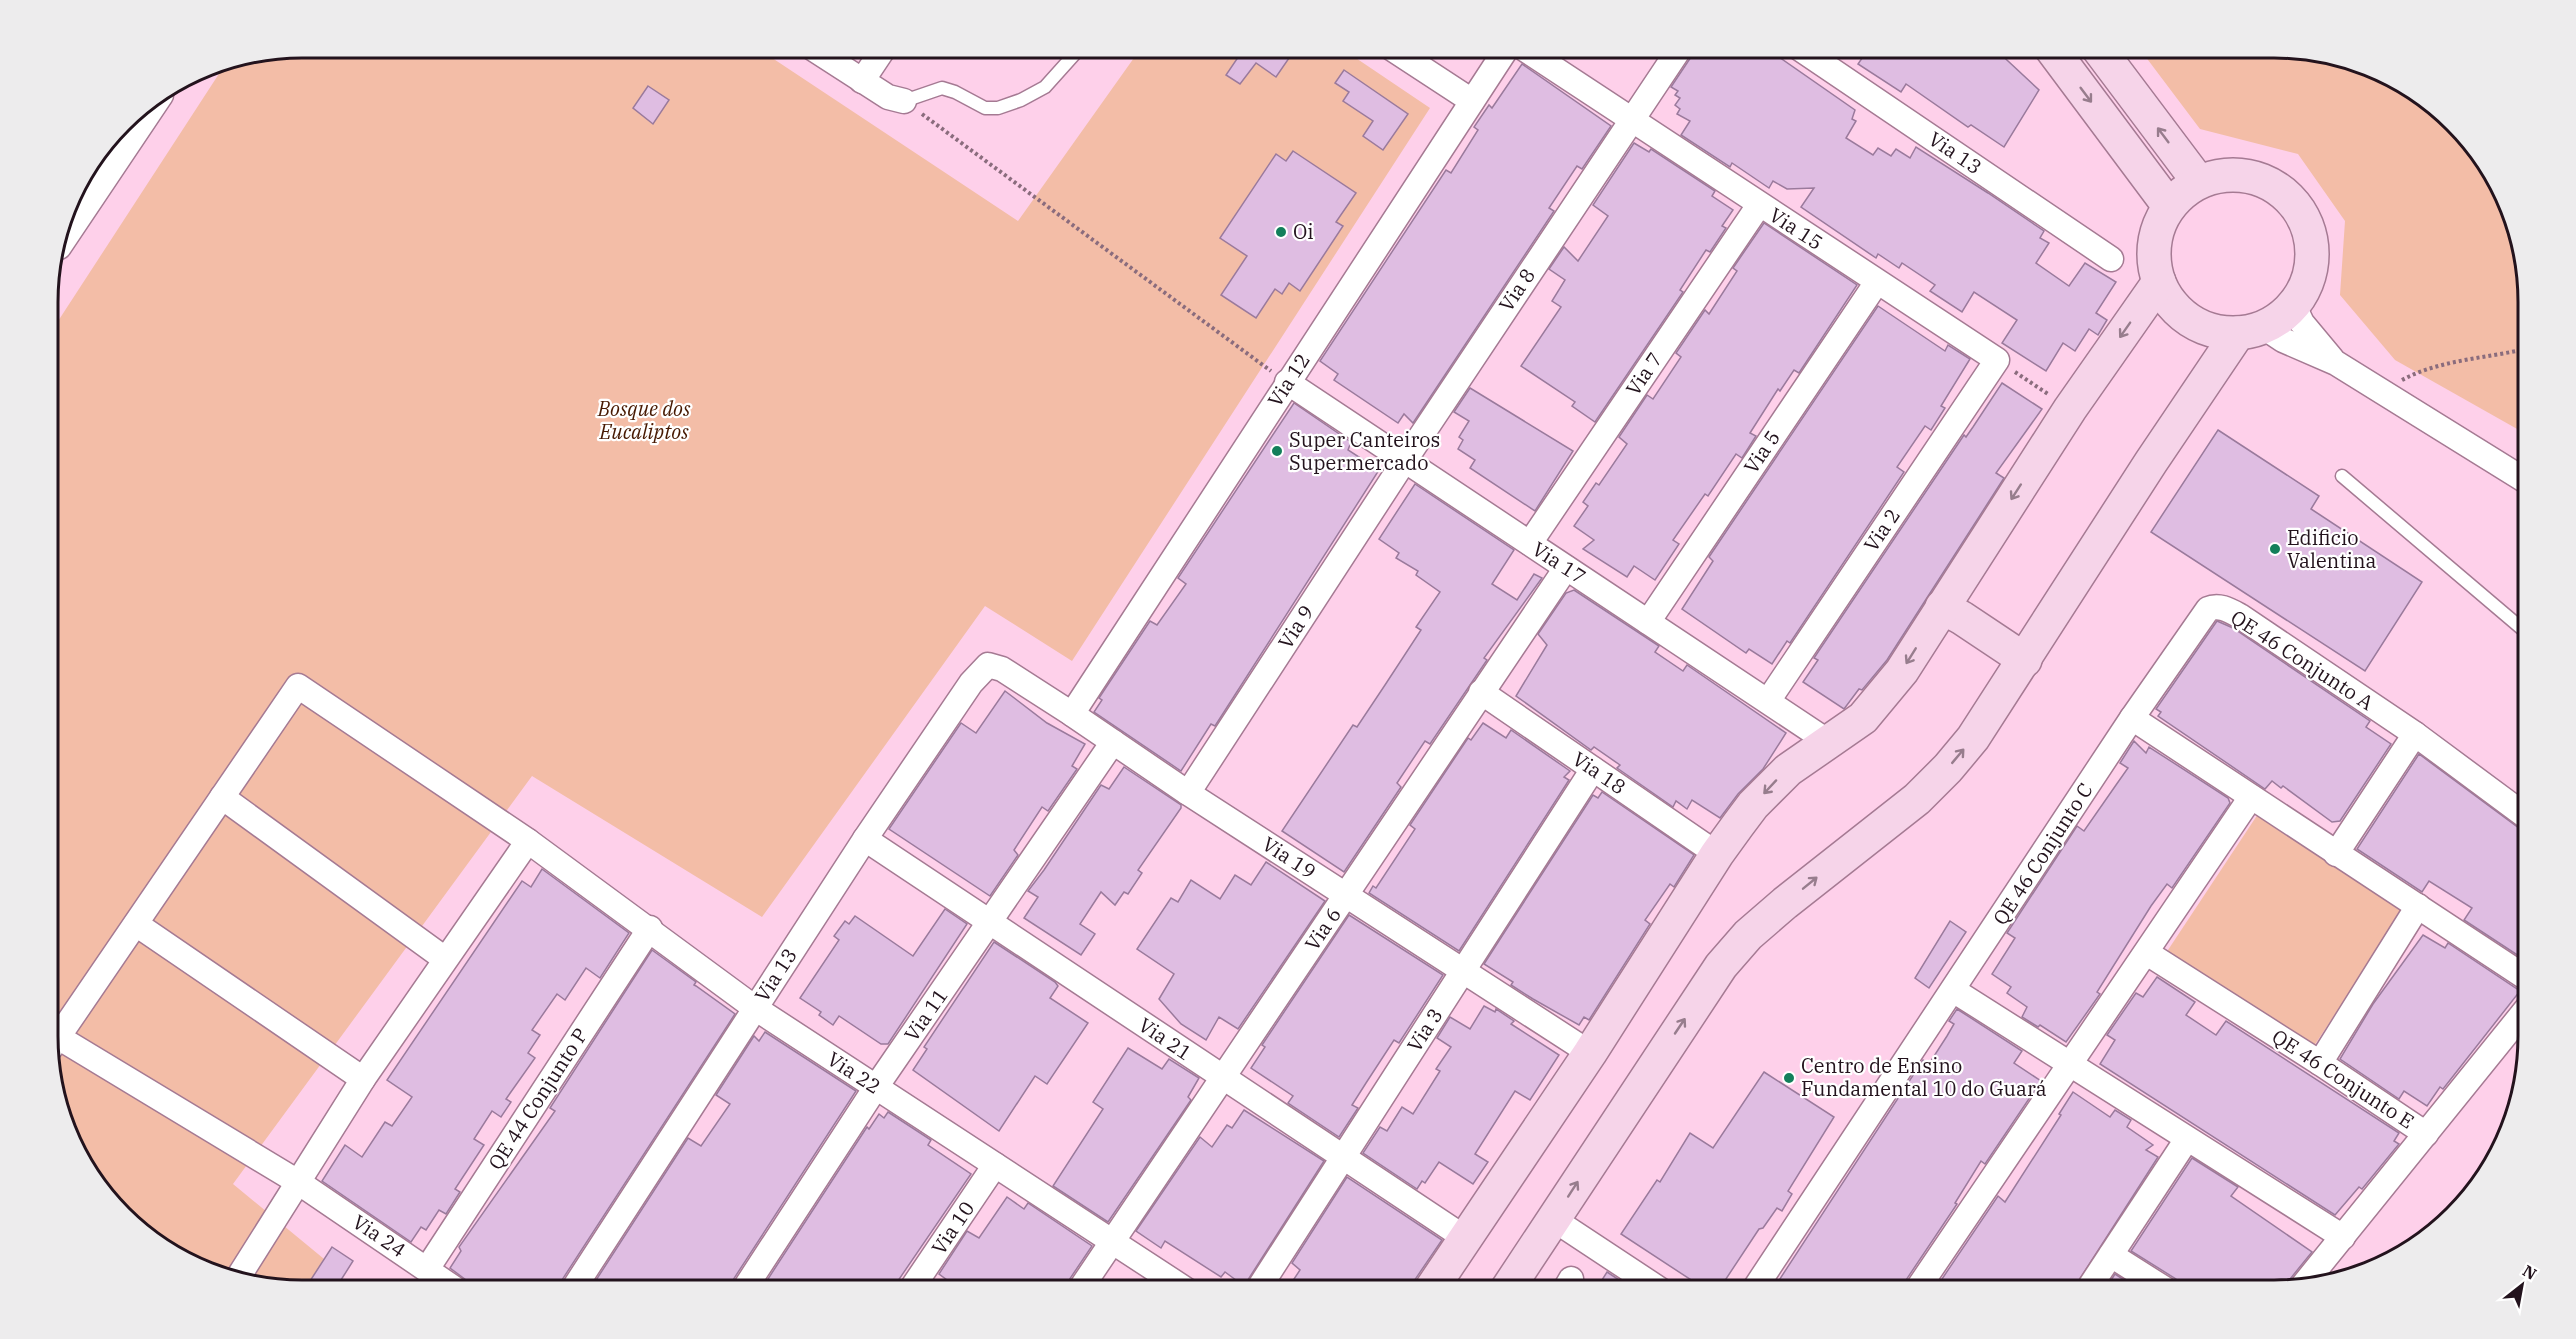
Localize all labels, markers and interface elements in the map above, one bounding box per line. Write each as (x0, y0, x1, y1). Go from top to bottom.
one-way arrow (2079, 86, 2092, 102)
street label: Via 13 (1923, 125, 1987, 180)
one-way arrow (2157, 127, 2169, 143)
street label: Via 15 (1764, 201, 1828, 256)
place label: Oi (1293, 218, 1314, 245)
marker: Oi (1274, 225, 1288, 239)
street label: Via 8 (1492, 263, 1541, 317)
one-way arrow (2119, 322, 2131, 338)
street label: Via 7 (1619, 347, 1668, 401)
street label: Via 12 (1261, 348, 1316, 412)
park label: Bosque dos Eucaliptos (597, 395, 691, 445)
street label: Via 5 (1737, 425, 1786, 479)
place label: Super Canteiros Supermercado (1289, 426, 1440, 476)
marker: Super Canteiros Supermercado (1270, 444, 1284, 458)
one-way arrow (2010, 483, 2022, 500)
street label: Via 2 (1857, 503, 1906, 557)
place label: Edificio Valentina (2287, 524, 2377, 574)
street label: Via 17 (1527, 535, 1591, 590)
marker: Edificio Valentina (2268, 542, 2282, 556)
street label: Via 9 (1272, 600, 1320, 654)
street label: QE 46 Conjunto A (2226, 603, 2379, 716)
one-way arrow (1905, 647, 1917, 664)
street label: Via 18 (1567, 745, 1631, 800)
one-way arrow (1951, 749, 1965, 764)
street label: QE 46 Conjunto C (1986, 777, 2099, 930)
one-way arrow (1763, 780, 1777, 795)
street label: Via 19 (1257, 830, 1321, 885)
one-way arrow (1802, 877, 1818, 890)
street label: Via 6 (1298, 902, 1347, 956)
street label: Via 13 (748, 943, 803, 1007)
street label: Via 11 (898, 983, 953, 1047)
street label: Via 3 (1401, 1003, 1449, 1057)
street label: Via 21 (1133, 1011, 1197, 1066)
one-way arrow (1674, 1018, 1686, 1035)
street label: QE 44 Conjunto P (482, 1023, 594, 1175)
street label: QE 46 Conjunto E (2267, 1023, 2420, 1135)
street label: Via 22 (822, 1045, 886, 1100)
place label: Centro de Ensino Fundamental 10 do Guará (1801, 1052, 2047, 1102)
marker: Centro de Ensino Fundamental 10 do Guará (1782, 1071, 1796, 1085)
one-way arrow (1567, 1181, 1579, 1198)
street label: Via 10 (925, 1196, 980, 1260)
street label: Via 24 (347, 1208, 411, 1263)
north arrow (2492, 1255, 2552, 1315)
text: N (2519, 1260, 2540, 1284)

